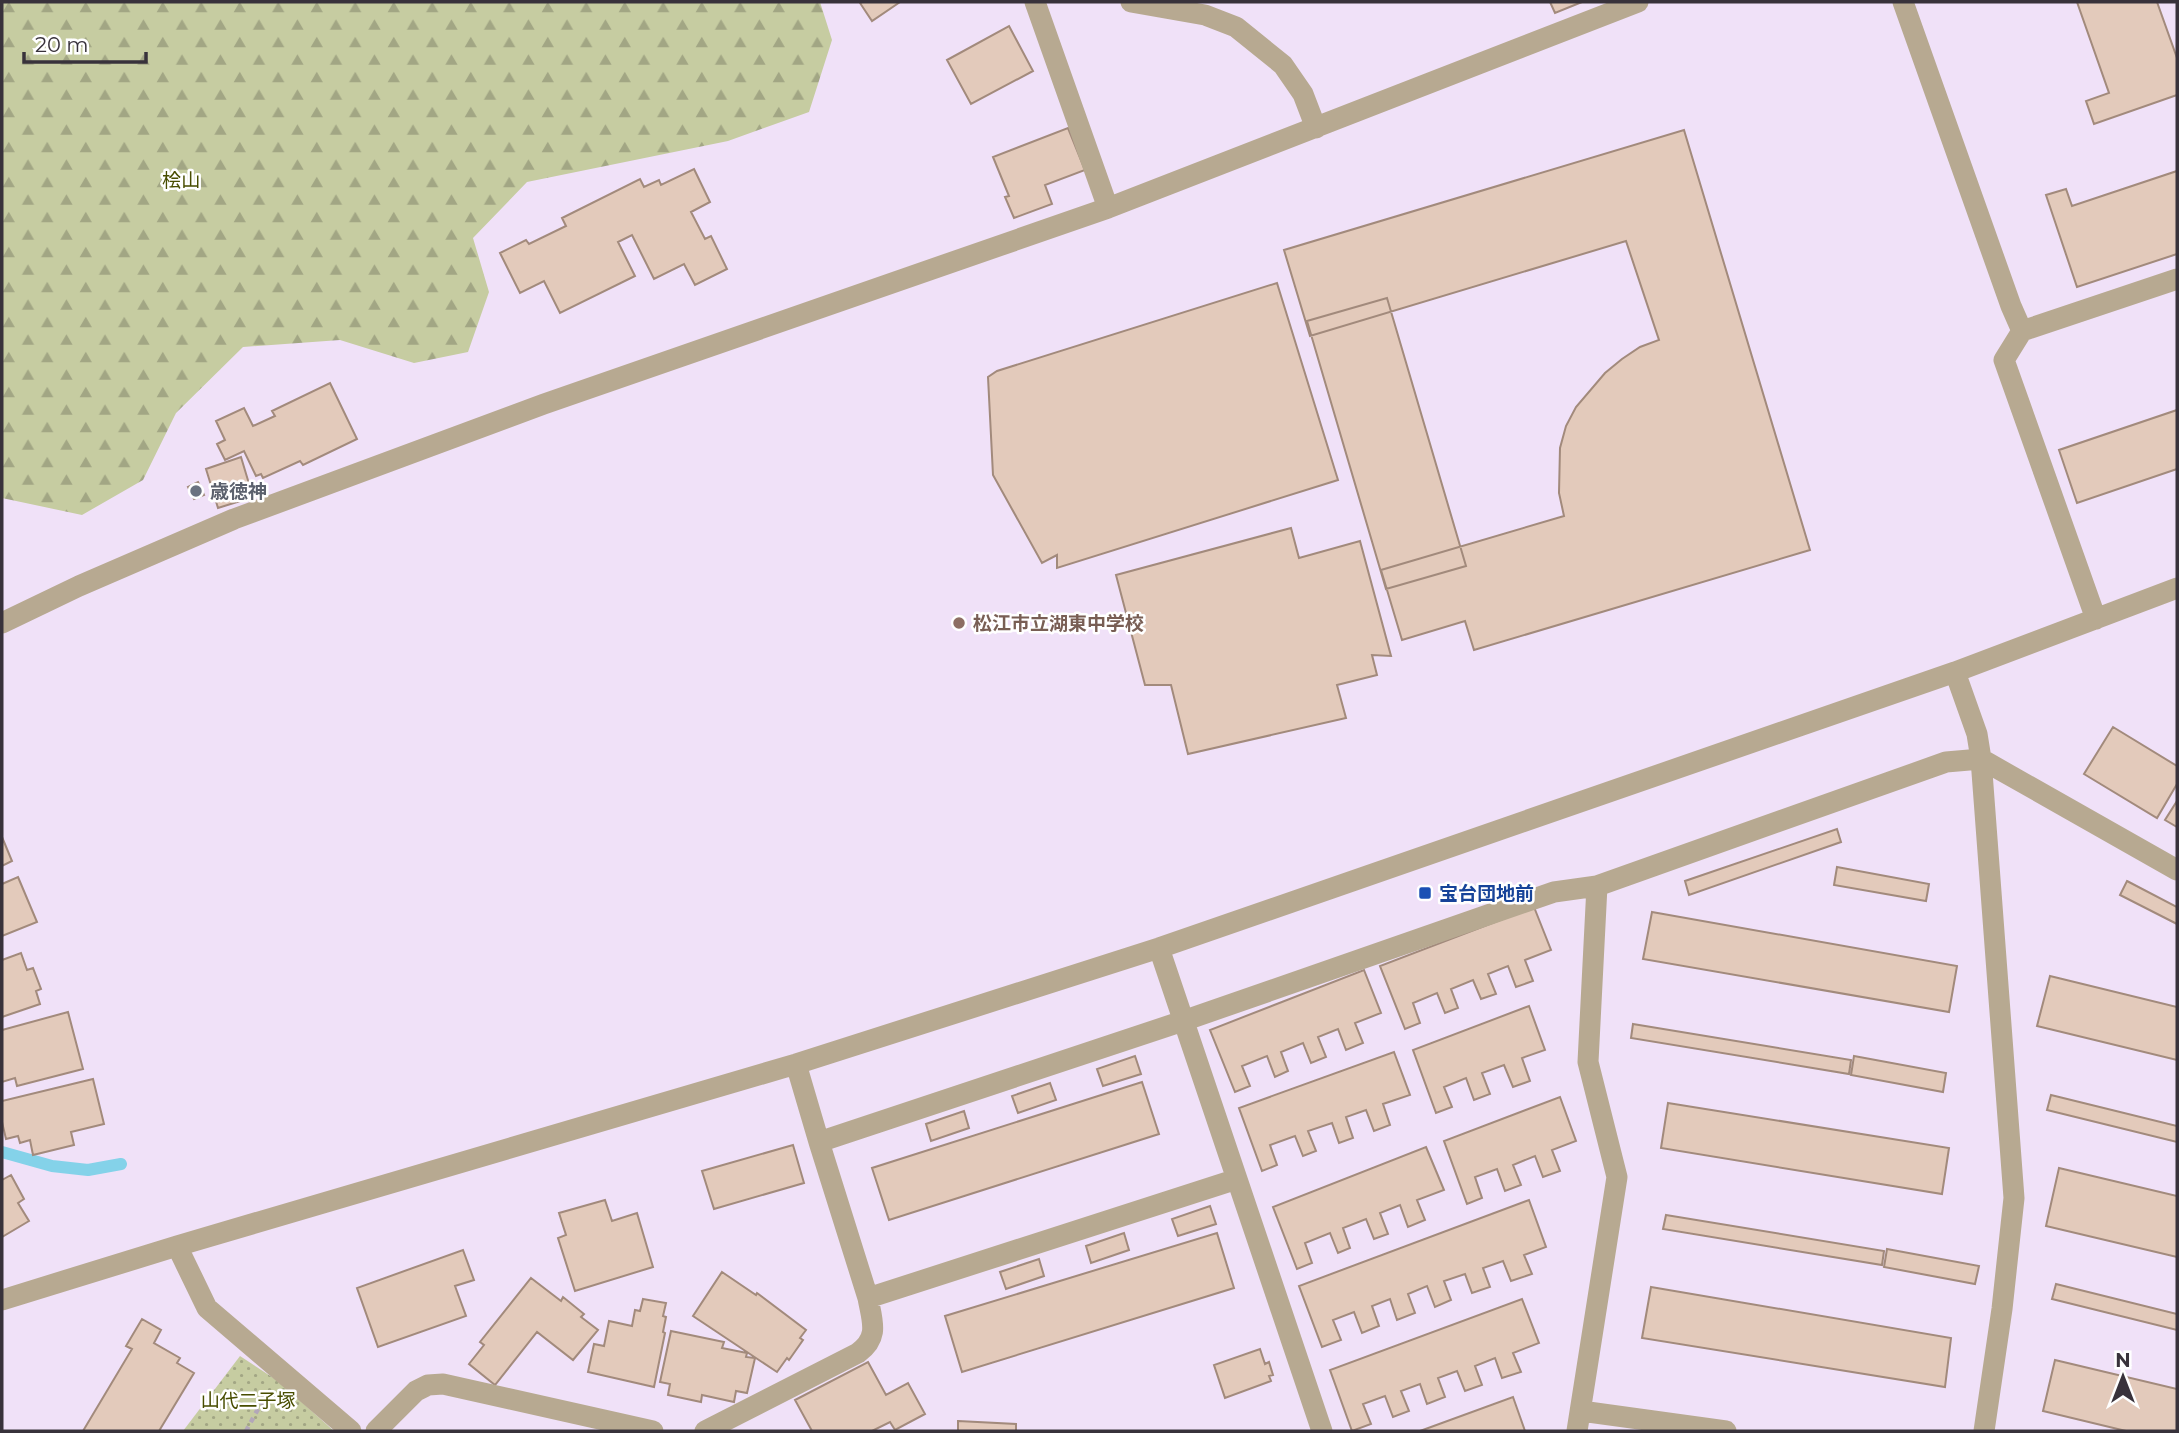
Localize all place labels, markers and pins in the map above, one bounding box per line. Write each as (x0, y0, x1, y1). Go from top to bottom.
place label: 歳徳神 (210, 480, 267, 503)
marker: 歳徳神 (188, 483, 204, 499)
place label: 松江市立湖東中学校 (973, 612, 1144, 635)
marker: 松江市立湖東中学校 (951, 615, 967, 631)
place label: 宝台団地前 (1439, 882, 1534, 905)
marker: 宝台団地前 (1417, 885, 1433, 901)

